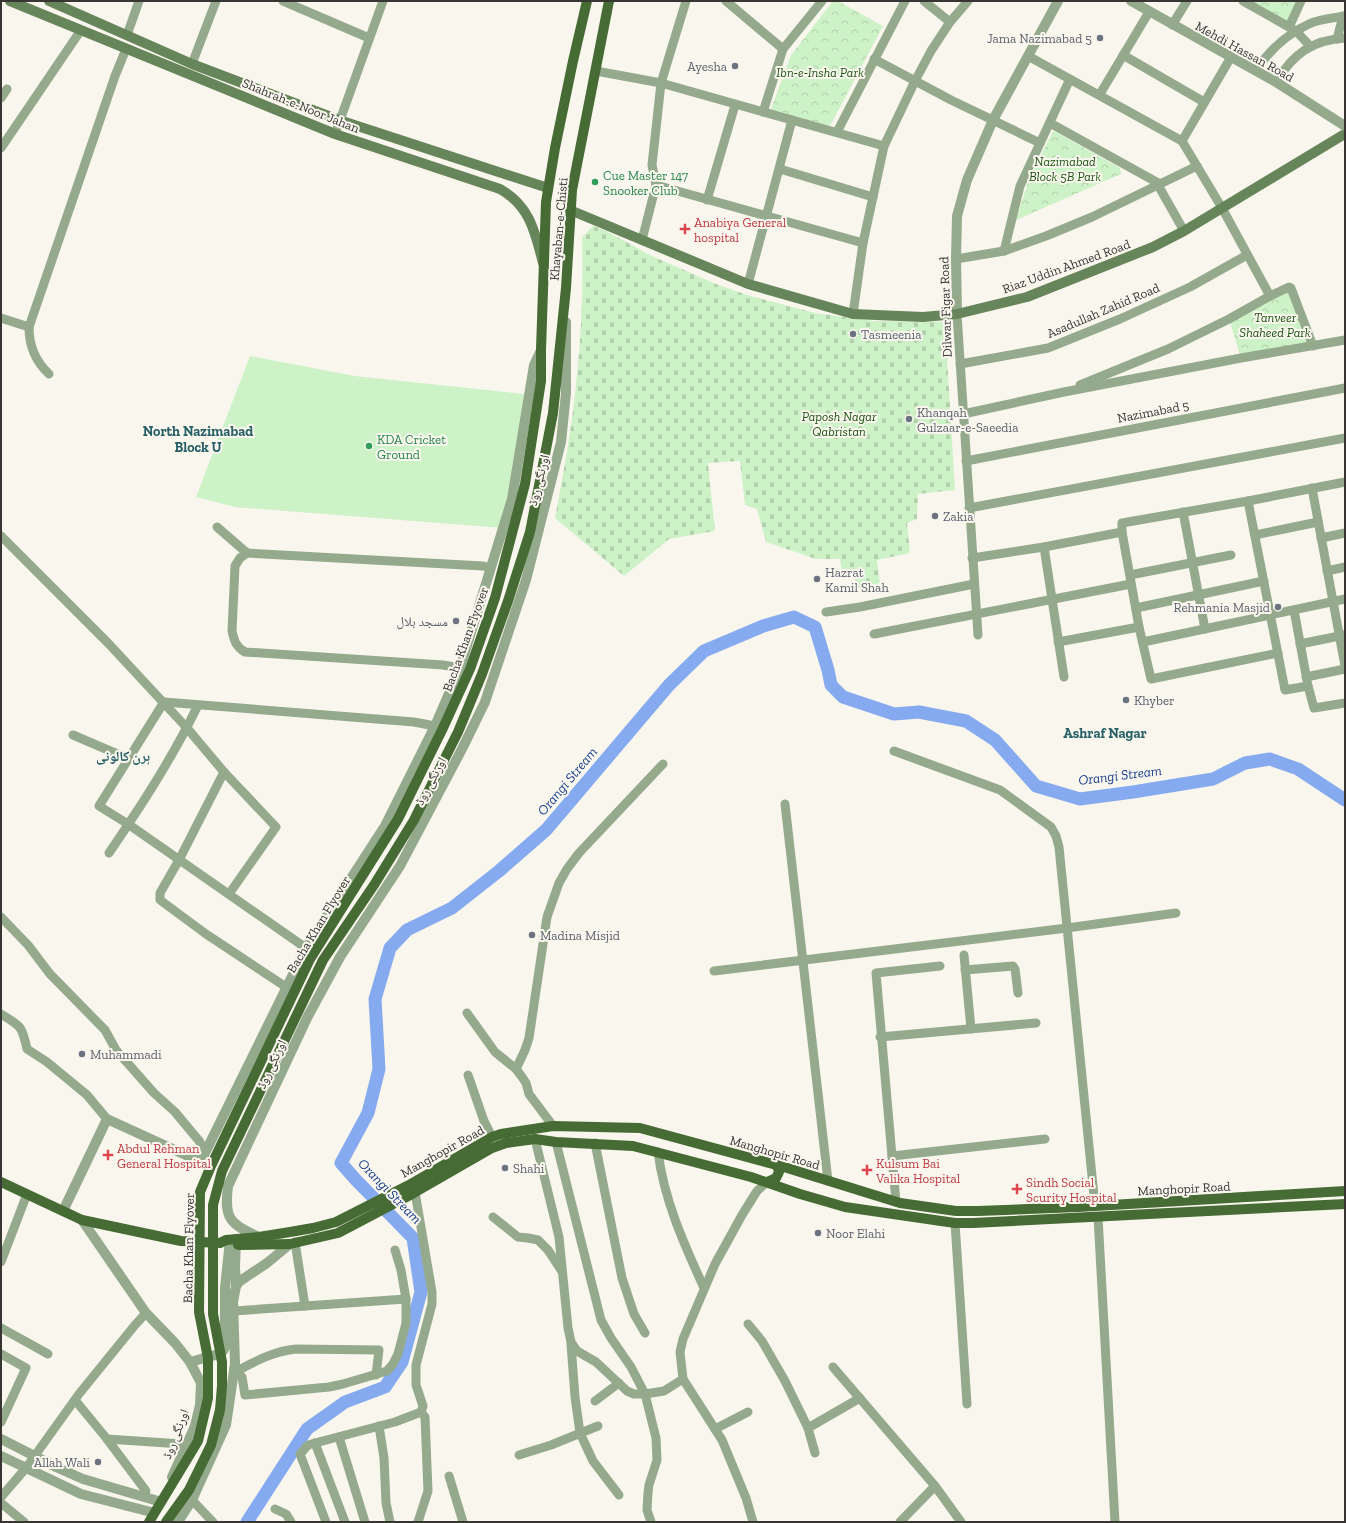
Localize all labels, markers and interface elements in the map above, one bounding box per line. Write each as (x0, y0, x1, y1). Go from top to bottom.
street label: Mehdi Hassan Road (1193, 18, 1297, 85)
place label: Jama Nazimabad 5 (987, 31, 1092, 46)
marker: Jama Nazimabad 5 (1095, 33, 1105, 43)
place label: Ayesha (687, 59, 728, 74)
marker: Ayesha (730, 61, 740, 71)
park label: Ibn-e-Insha Park (776, 65, 864, 80)
street label: Shahrah-e-Noor Jahan (240, 75, 362, 136)
park label: Nazimabad Block 5B Park (1029, 154, 1101, 184)
place label: Cue Master 147 Snooker Club (603, 168, 688, 198)
street label: Khayaban-e-Chisti (547, 176, 571, 281)
marker: Cue Master 147 Snooker Club (590, 177, 600, 187)
place label: Anabiya General hospital (694, 215, 787, 245)
marker: Anabiya General hospital (679, 223, 691, 235)
street label: Riaz Uddin Ahmed Road (1000, 236, 1132, 297)
street label: Dilwar Figar Road (936, 256, 955, 358)
street label: Asadullah Zahid Road (1045, 280, 1162, 341)
park label: Tanveer Shaheed Park (1239, 310, 1311, 340)
place label: Tasmeenia (861, 327, 922, 342)
marker: Tasmeenia (848, 329, 858, 339)
street label: Nazimabad 5 (1116, 397, 1191, 426)
place label: Khanqah Gulzaar-e-Saeedia (917, 405, 1019, 435)
park label: Paposh Nagar Qabristan (802, 409, 877, 439)
marker: Khanqah Gulzaar-e-Saeedia (904, 414, 914, 424)
district label: North Nazimabad Block U (143, 423, 253, 456)
place label: KDA Cricket Ground (377, 432, 446, 462)
marker: KDA Cricket Ground (364, 441, 374, 451)
street label: اورنگی روڈ (525, 453, 553, 507)
place label: Zakia (943, 509, 974, 524)
marker: Zakia (930, 511, 940, 521)
place label: Hazrat Kamil Shah (825, 565, 889, 595)
marker: Hazrat Kamil Shah (812, 574, 822, 584)
street label: Bacha Khan Flyover (440, 585, 491, 694)
place label: Rehmania Masjid (1174, 600, 1270, 616)
marker: Rehmania Masjid (1273, 602, 1283, 612)
place label: مسجد بلال (396, 614, 448, 630)
marker: مسجد بلال (451, 616, 461, 626)
place label: Khyber (1134, 693, 1174, 708)
marker: Khyber (1121, 695, 1131, 705)
district label: Ashraf Nagar (1063, 725, 1147, 742)
water label: Orangi Stream (534, 744, 601, 819)
district label: ہرن کالونی (96, 748, 150, 765)
street label: اورنگی روڈ (412, 755, 450, 808)
water label: Orangi Stream (1077, 762, 1163, 789)
street label: Bacha Khan Flyover (284, 873, 353, 975)
place label: Madina Misjid (540, 928, 620, 944)
marker: Madina Misjid (527, 930, 537, 940)
street label: اورنگی روڈ (254, 1037, 290, 1091)
place label: Muhammadi (90, 1047, 162, 1062)
marker: Muhammadi (77, 1049, 87, 1059)
street label: Manghopir Road (398, 1122, 487, 1181)
street label: Manghopir Road (728, 1132, 822, 1173)
place label: Abdul Rehman General Hospital (117, 1141, 212, 1171)
marker: Abdul Rehman General Hospital (102, 1149, 114, 1161)
water label: Orangi Stream (354, 1155, 425, 1227)
place label: Kulsum Bai Valika Hospital (875, 1156, 961, 1186)
place label: Shahi (513, 1161, 545, 1176)
marker: Shahi (500, 1163, 510, 1173)
marker: Kulsum Bai Valika Hospital (861, 1164, 873, 1176)
place label: Sindh Social Scurity Hospital (1026, 1175, 1117, 1205)
street label: Manghopir Road (1137, 1179, 1231, 1198)
marker: Sindh Social Scurity Hospital (1011, 1183, 1023, 1195)
street label: Bacha Khan Flyover (180, 1193, 197, 1303)
place label: Noor Elahi (826, 1226, 886, 1241)
marker: Noor Elahi (813, 1228, 823, 1238)
street label: اورنگی روڈ (159, 1407, 193, 1462)
place label: Allah Wali (34, 1455, 90, 1470)
marker: Allah Wali (93, 1457, 103, 1467)

